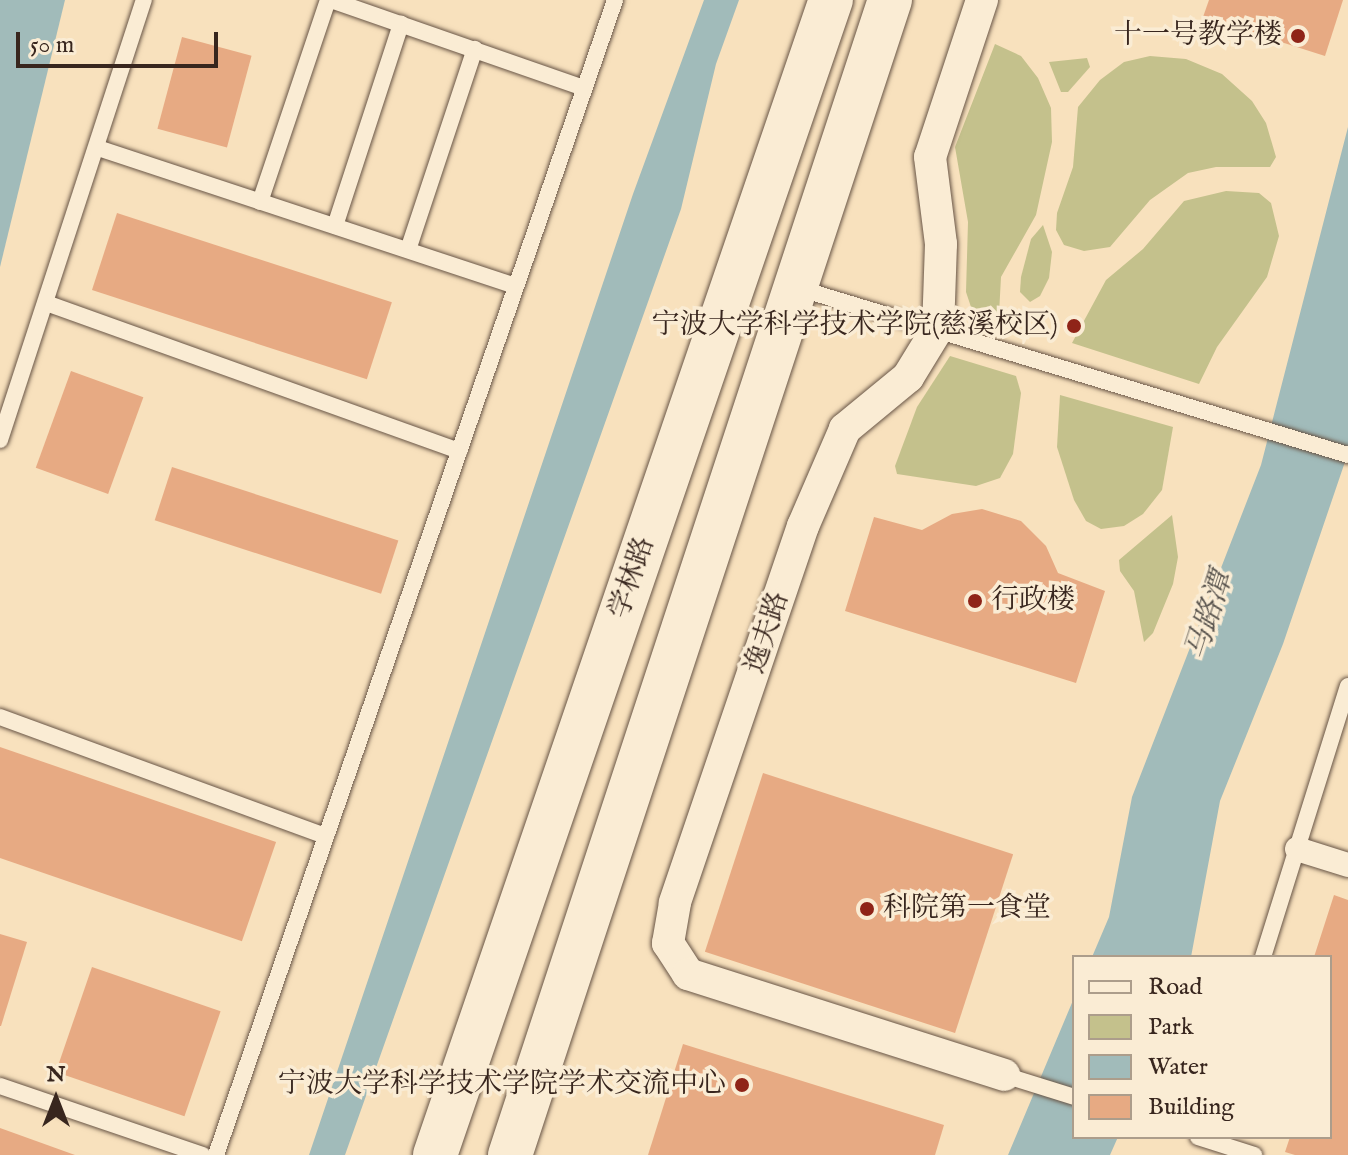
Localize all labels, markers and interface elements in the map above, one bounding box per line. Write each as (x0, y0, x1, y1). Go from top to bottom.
scale bar (20, 16, 222, 66)
place label: 十一号教学楼 (1114, 19, 1282, 53)
marker: 十一号教学楼 (1289, 27, 1307, 45)
text: 50 m (30, 30, 74, 61)
place label: 宁波大学科学技术学院(慈溪校区) (652, 309, 1058, 343)
marker: 宁波大学科学技术学院(慈溪校区) (1065, 317, 1083, 335)
street label: 学林路 (603, 533, 663, 623)
water label: 马路潭 (1179, 568, 1241, 664)
place label: 行政楼 (991, 584, 1075, 618)
street label: 逸夫路 (739, 588, 797, 678)
marker: 行政楼 (966, 592, 984, 610)
place label: 科院第一食堂 (883, 892, 1051, 926)
marker: 科院第一食堂 (858, 900, 876, 918)
legend (1072, 955, 1332, 1139)
text: Road (1148, 972, 1202, 1003)
text: Park (1148, 1012, 1194, 1043)
text: Water (1148, 1052, 1208, 1083)
north arrow (16, 1059, 96, 1139)
text: N (46, 1061, 66, 1089)
place label: 宁波大学科学技术学院学术交流中心 (278, 1068, 726, 1102)
marker: 宁波大学科学技术学院学术交流中心 (733, 1076, 751, 1094)
text: Building (1148, 1092, 1234, 1123)

